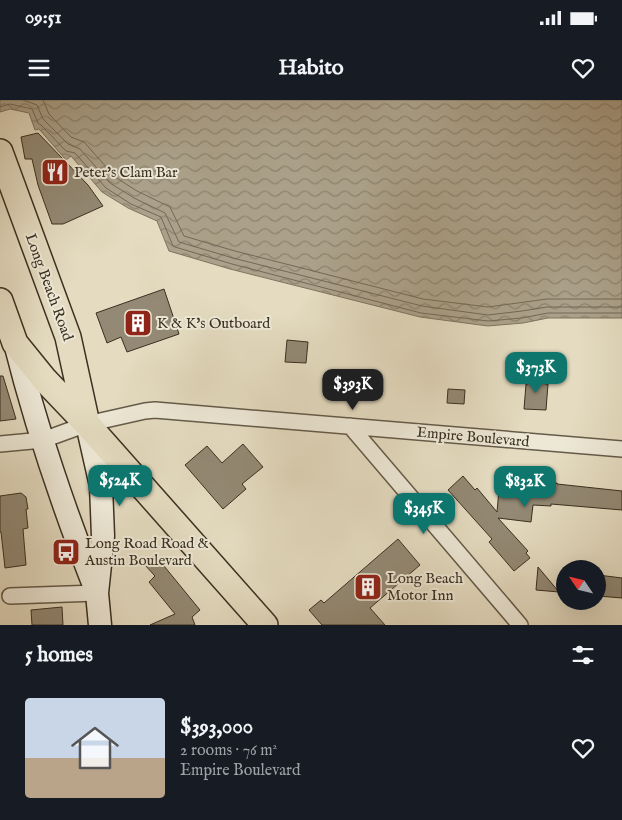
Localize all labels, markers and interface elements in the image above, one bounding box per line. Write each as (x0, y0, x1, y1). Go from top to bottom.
text: 09:51 (25, 6, 62, 30)
icon: menu (25, 54, 53, 82)
text: Habito (278, 54, 344, 82)
icon: heart (569, 54, 597, 82)
restaurant icon: Peter's Clam Bar (40, 157, 70, 187)
place label: Peter's Clam Bar (74, 163, 178, 182)
street label: Long Beach Road (21, 231, 78, 344)
building icon: K & K's Outboard (123, 308, 153, 338)
place label: K & K's Outboard (157, 314, 271, 333)
pin: $373K (501, 352, 571, 394)
text: $373K (516, 358, 556, 378)
pin: $393K (318, 368, 388, 411)
text: $393K (333, 375, 373, 395)
street label: Empire Boulevard (416, 423, 531, 451)
pin: $524K (85, 464, 155, 507)
pin: $832K (490, 466, 560, 508)
text: $524K (99, 471, 141, 491)
text: $832K (505, 472, 545, 492)
pin: $345K (389, 492, 459, 535)
text: $345K (404, 499, 444, 519)
place label: Long Road Road & Austin Boulevard (84, 534, 209, 570)
bus stop icon: Long Road Road & Austin Boulevard (51, 537, 81, 567)
north arrow (556, 560, 606, 610)
map controls (556, 560, 606, 610)
place label: Long Beach Motor Inn (387, 569, 463, 605)
building icon: Long Beach Motor Inn (353, 572, 383, 602)
icon: filters (569, 641, 597, 669)
text: 5 homes (25, 642, 93, 669)
text: $393,000 (180, 714, 253, 741)
icon: home (65, 718, 125, 778)
icon: heart (569, 734, 597, 762)
text: 2 rooms · 76 m² (180, 741, 277, 761)
text: Empire Boulevard (180, 761, 301, 781)

